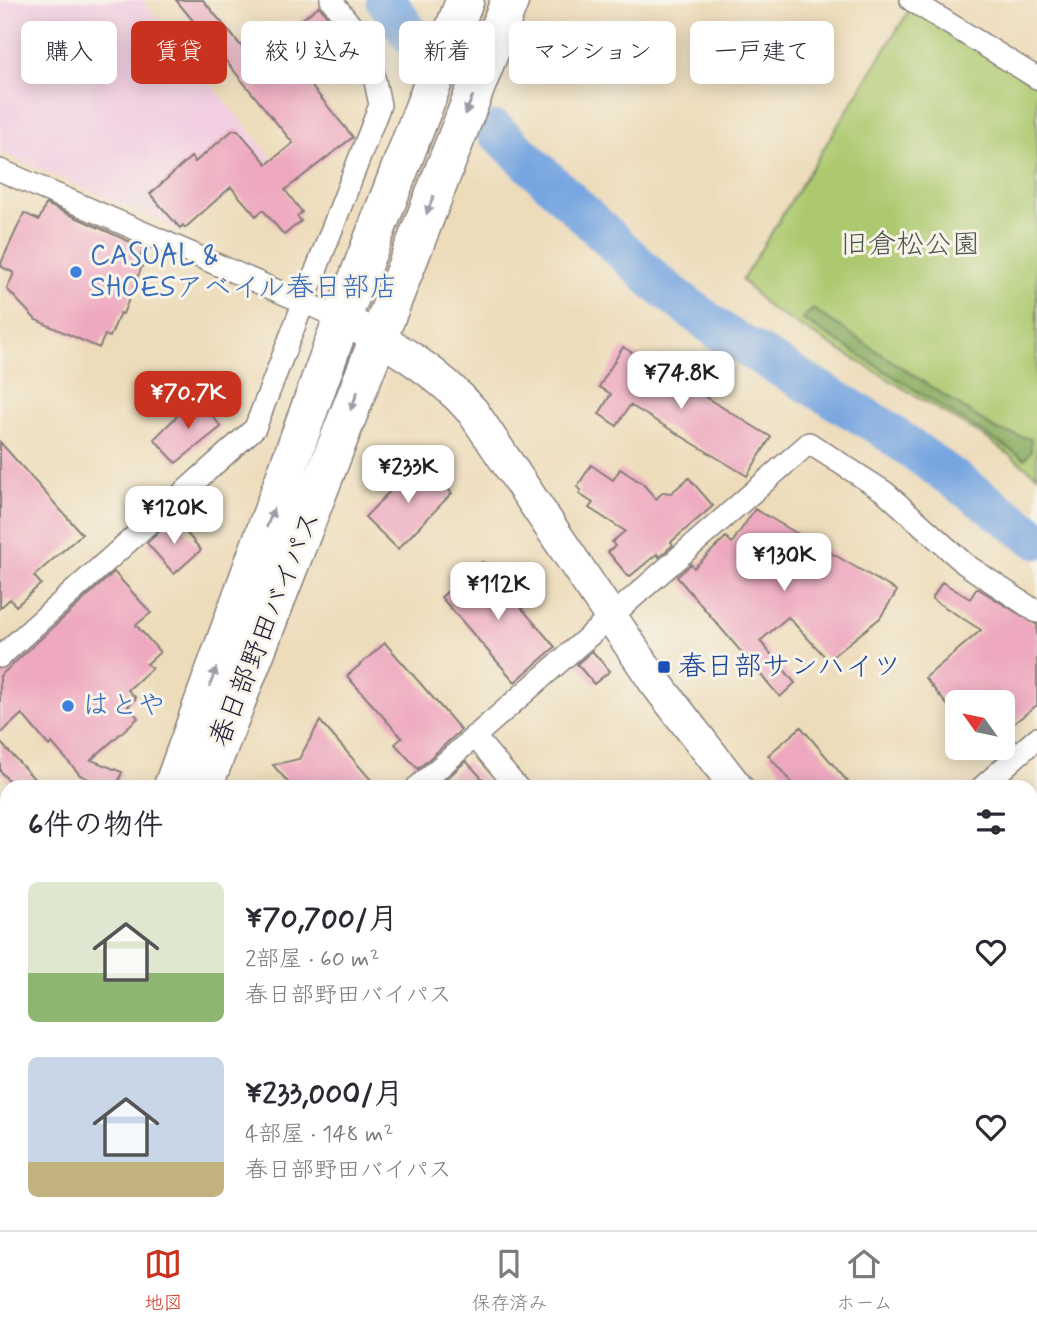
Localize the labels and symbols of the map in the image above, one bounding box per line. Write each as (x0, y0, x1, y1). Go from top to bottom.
one-way arrow (463, 94, 474, 115)
one-way arrow (424, 195, 435, 216)
park label: 旧倉松公園 (840, 227, 980, 264)
place label: CASUAL & SHOESアベイル春日部店 (90, 238, 398, 307)
marker: CASUAL & SHOESアベイル春日部店 (68, 264, 84, 280)
pin: ¥74.8K (624, 352, 738, 411)
pin: ¥70.7K (131, 372, 245, 431)
one-way arrow (349, 390, 360, 411)
pin: ¥233K (359, 446, 457, 505)
pin: ¥120K (125, 486, 223, 546)
street label: 春日部野田バイパス (202, 505, 330, 753)
one-way arrow (265, 508, 276, 529)
pin: ¥130K (735, 534, 833, 593)
pin: ¥112K (449, 562, 547, 622)
place label: 春日部サンハイツ (678, 649, 901, 686)
marker: 春日部サンハイツ (656, 659, 672, 675)
one-way arrow (208, 667, 219, 688)
place label: はとや (82, 688, 165, 725)
north arrow (945, 690, 1015, 760)
marker: はとや (60, 698, 76, 714)

